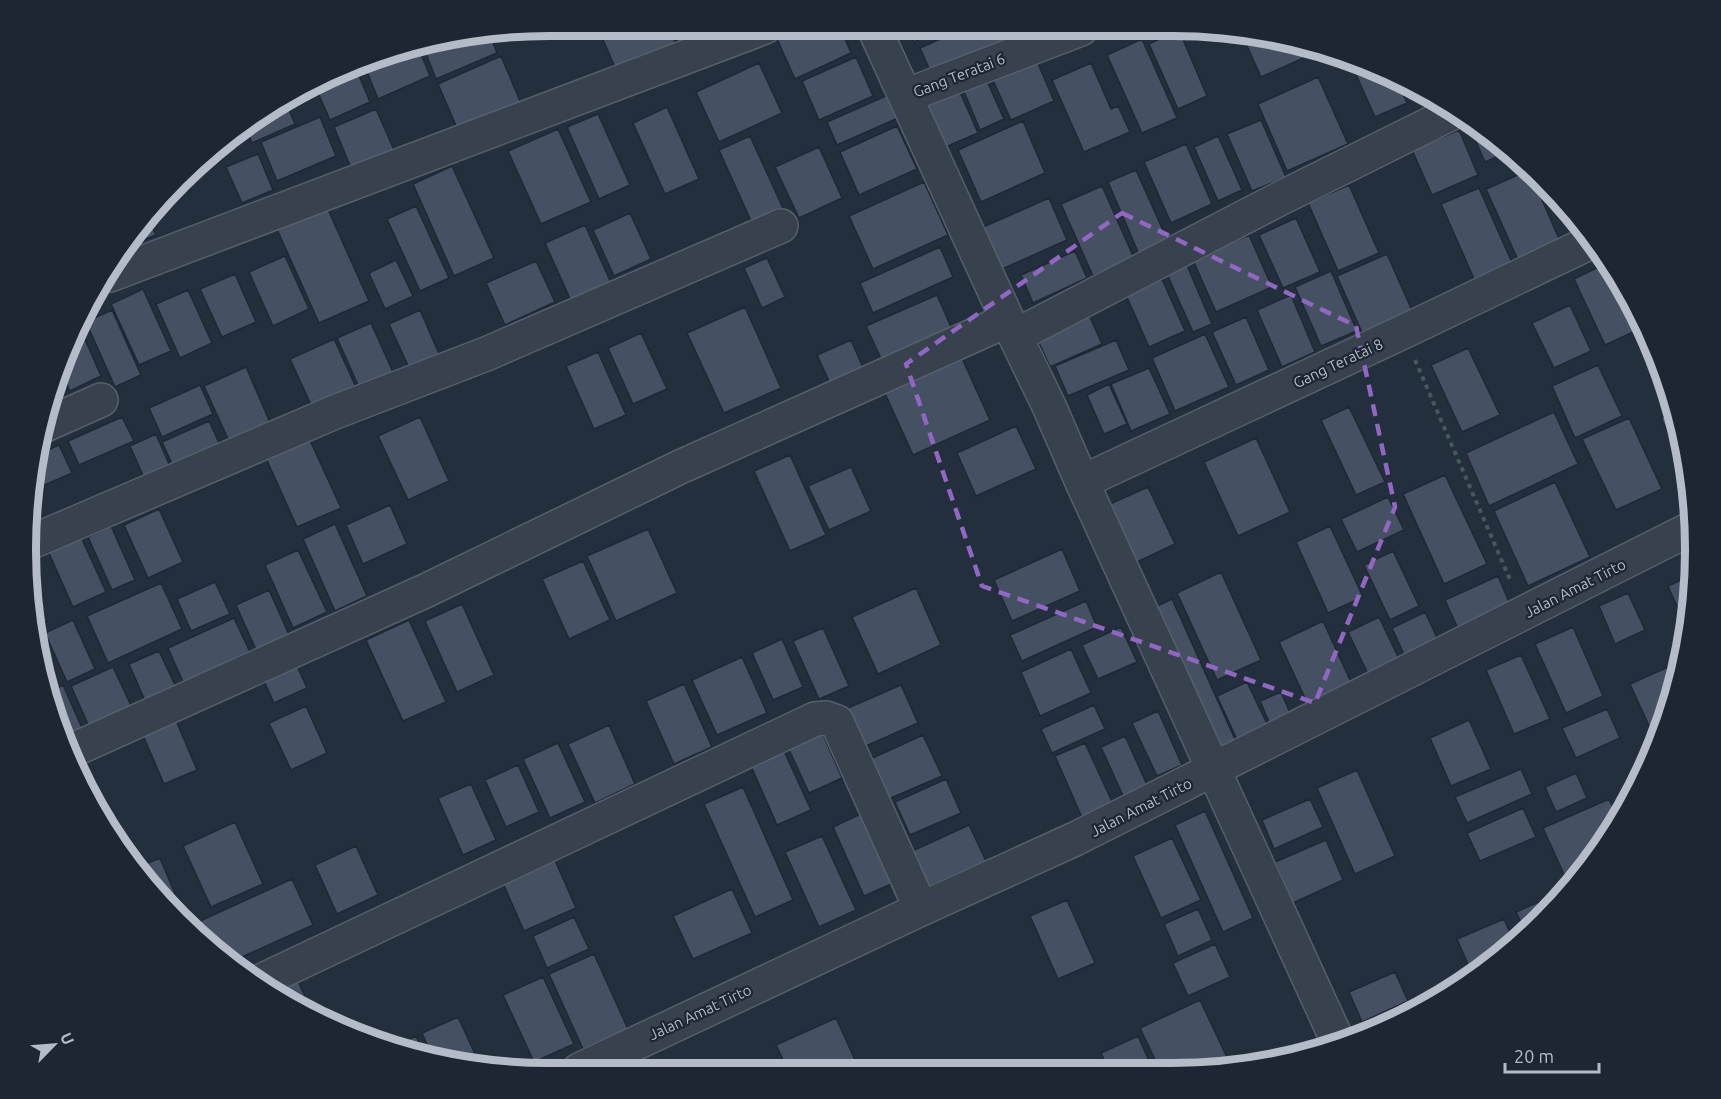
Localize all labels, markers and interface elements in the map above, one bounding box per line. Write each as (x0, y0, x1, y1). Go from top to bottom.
street label: Gang Teratai 6 (911, 50, 1007, 100)
street label: Gang Teratai 8 (1291, 335, 1385, 391)
street label: Jalan Amat Tirto (1522, 555, 1628, 621)
street label: Jalan Amat Tirto (1088, 774, 1194, 840)
street label: Jalan Amat Tirto (646, 981, 754, 1043)
north arrow (24, 1015, 84, 1075)
text: U (57, 1030, 78, 1048)
scale bar (1505, 1036, 1600, 1074)
text: 20 m (1514, 1046, 1554, 1066)

